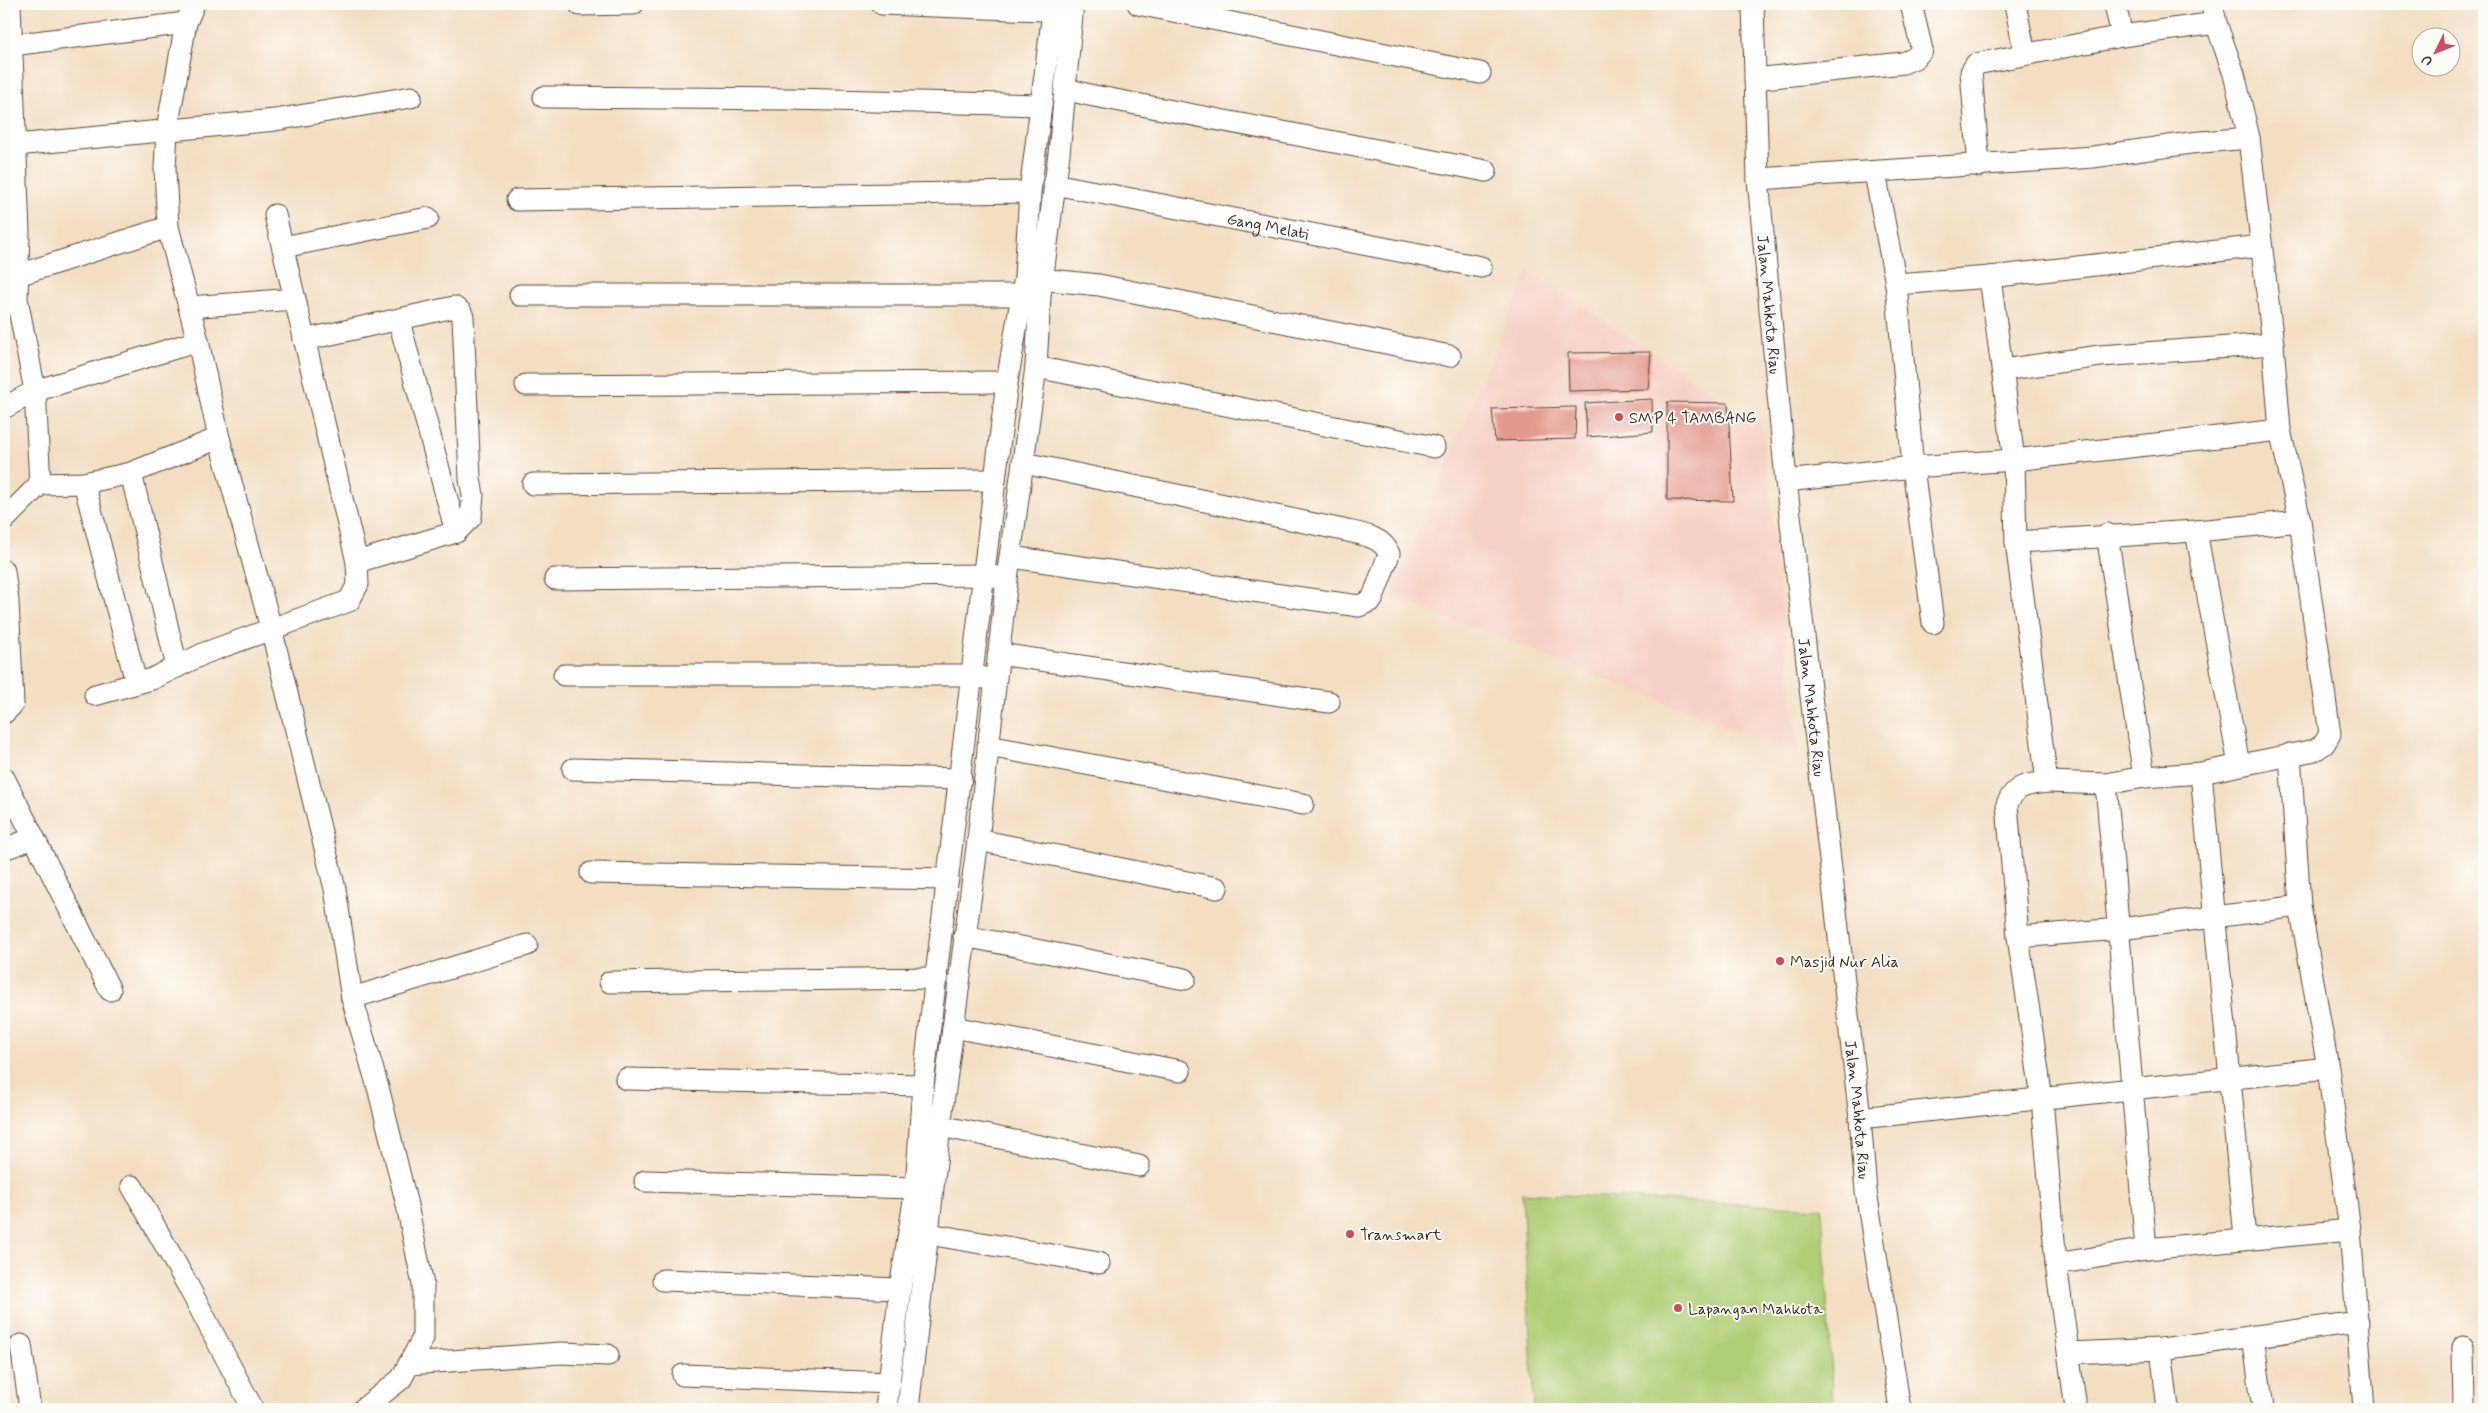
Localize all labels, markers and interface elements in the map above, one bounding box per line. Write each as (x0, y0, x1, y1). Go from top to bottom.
north arrow (2410, 28, 2460, 78)
text: U (2418, 51, 2437, 70)
street label: Gang Melati (1225, 209, 1310, 245)
street label: Jalan Mahkota Riau (1751, 234, 1785, 375)
place label: SMP 4 TAMBANG (1629, 408, 1757, 429)
marker: SMP 4 TAMBANG (1613, 411, 1625, 423)
street label: Jalan Mahkota Riau (1792, 637, 1829, 778)
place label: Masjid Nur Alia (1790, 952, 1899, 973)
marker: Masjid Nur Alia (1774, 955, 1786, 967)
street label: Jalan Mahkota Riau (1839, 1039, 1874, 1180)
place label: Transmart (1360, 1225, 1442, 1246)
marker: Transmart (1344, 1228, 1356, 1240)
place label: Lapangan Mahkota (1688, 1299, 1823, 1320)
marker: Lapangan Mahkota (1672, 1302, 1684, 1314)

